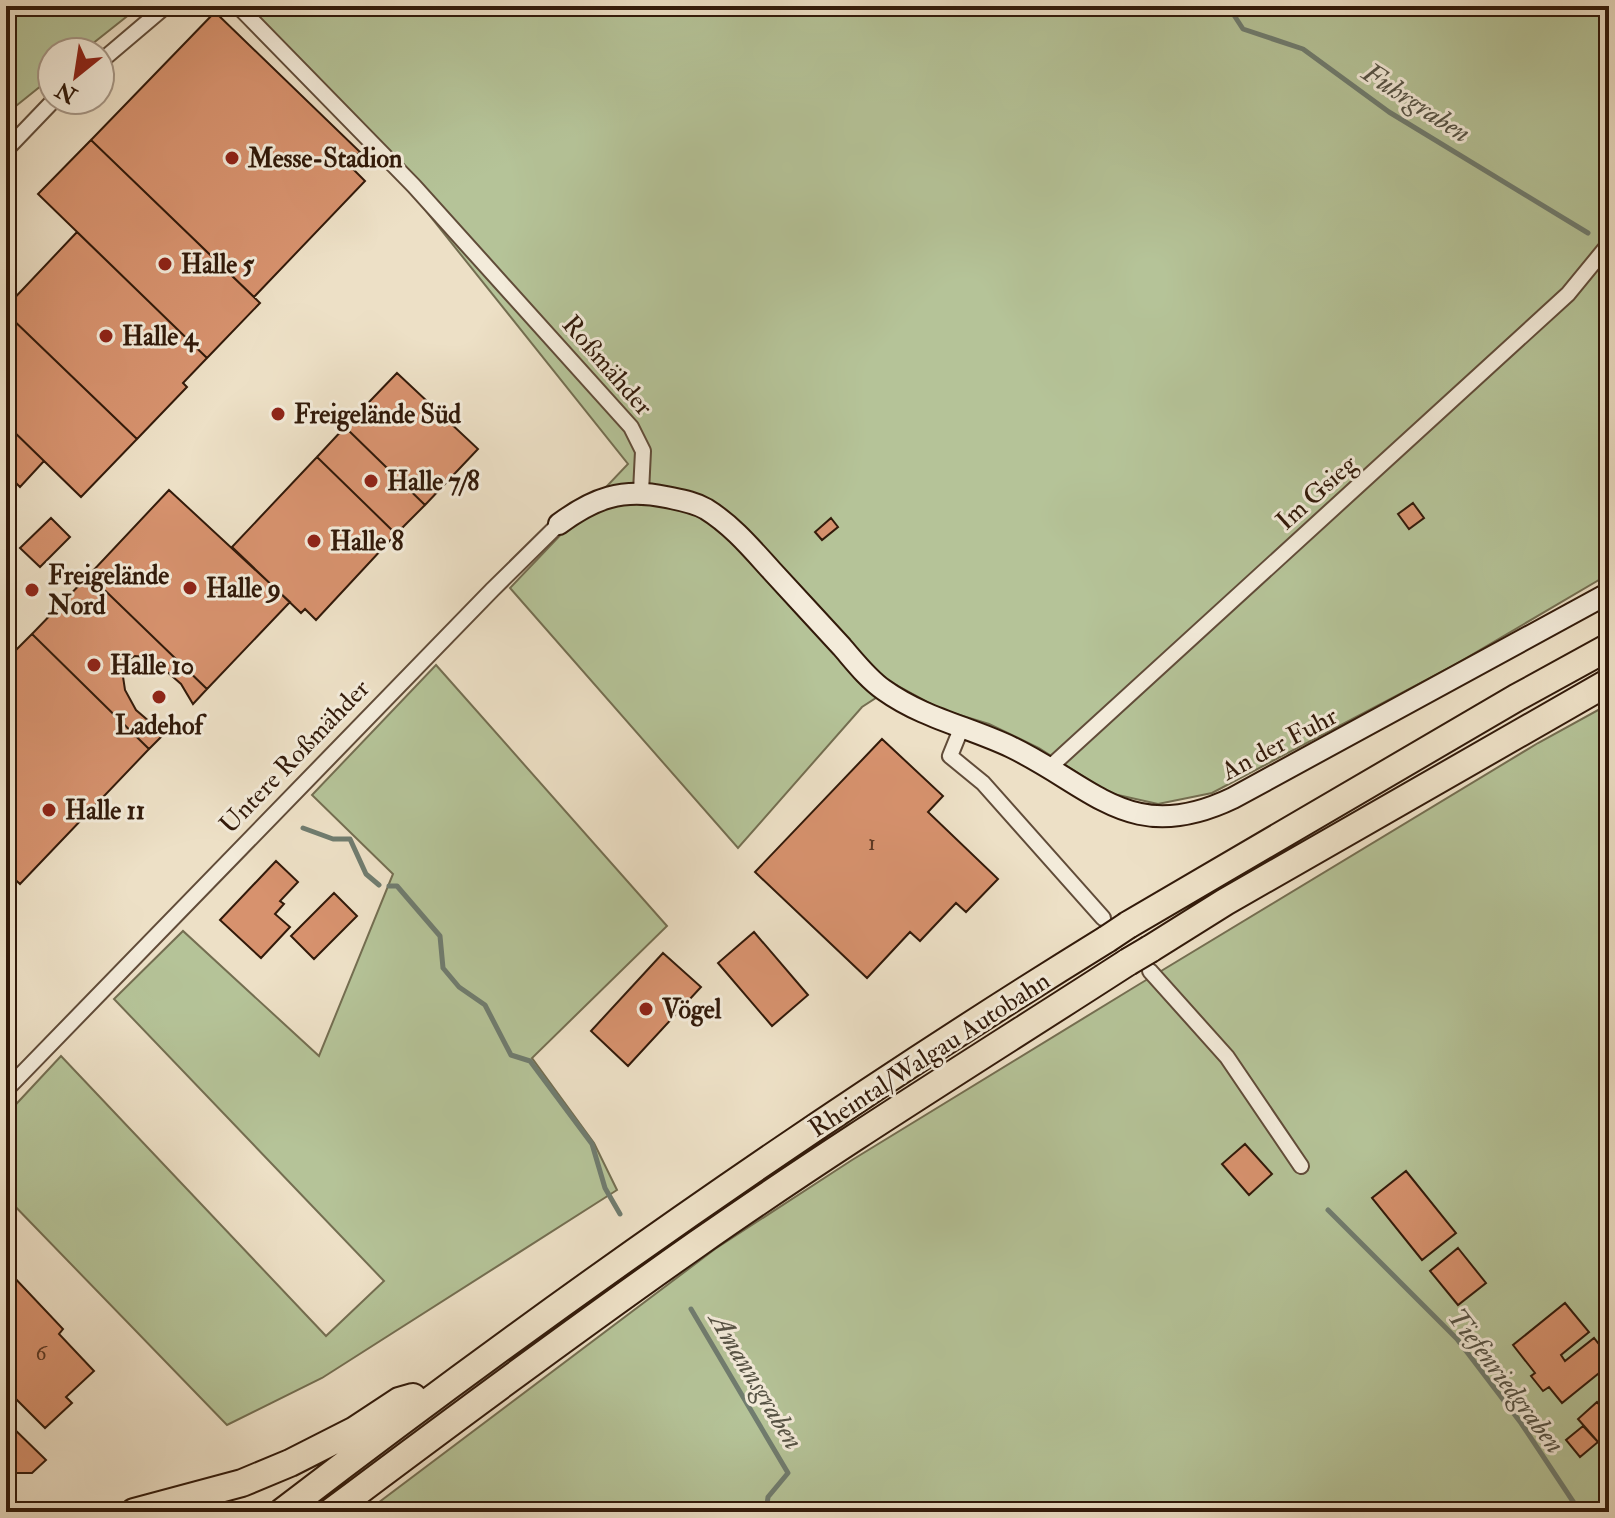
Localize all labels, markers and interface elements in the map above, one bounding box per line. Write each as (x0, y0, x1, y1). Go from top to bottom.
north arrow (36, 36, 116, 116)
water label: Fuhrgraben (1354, 54, 1477, 151)
text: N (51, 75, 83, 110)
place label: Messe-Stadion (247, 143, 403, 175)
marker: Messe-Stadion (223, 149, 241, 167)
place label: Halle 5 (181, 249, 255, 281)
marker: Halle 5 (156, 255, 174, 273)
street label: Roßmähder (555, 309, 660, 423)
place label: Halle 4 (122, 321, 200, 353)
marker: Halle 4 (97, 327, 115, 345)
place label: Freigelände Süd (294, 399, 461, 432)
marker: Freigelände Süd (269, 405, 287, 423)
street label: Im Gsieg (1270, 447, 1364, 537)
place label: Halle 7/8 (387, 466, 479, 498)
marker: Halle 7/8 (362, 472, 380, 490)
place label: Halle 8 (330, 526, 404, 558)
marker: Halle 8 (305, 532, 323, 550)
place label: Freigelände Nord (47, 560, 169, 622)
place label: Halle 9 (206, 573, 281, 605)
marker: Halle 9 (181, 579, 199, 597)
marker: Freigelände Nord (23, 581, 41, 599)
place label: Halle 10 (110, 650, 194, 682)
marker: Halle 10 (85, 656, 103, 674)
street label: Untere Roßmähder (213, 673, 377, 841)
marker: Ladehof (150, 688, 168, 706)
street label: An der Fuhr (1215, 700, 1343, 788)
place label: Ladehof (115, 710, 207, 742)
place label: Halle 11 (65, 795, 145, 827)
marker: Halle 11 (40, 801, 58, 819)
house number: 1 (868, 829, 876, 857)
street label: Rheintal/Walgau Autobahn (803, 965, 1056, 1145)
place label: Vögel (661, 994, 722, 1027)
marker: Vögel (637, 1000, 655, 1018)
water label: Tiefenriedgraben (1440, 1301, 1572, 1461)
water label: Amannsgraben (699, 1303, 810, 1456)
house number: 6 (35, 1339, 48, 1367)

